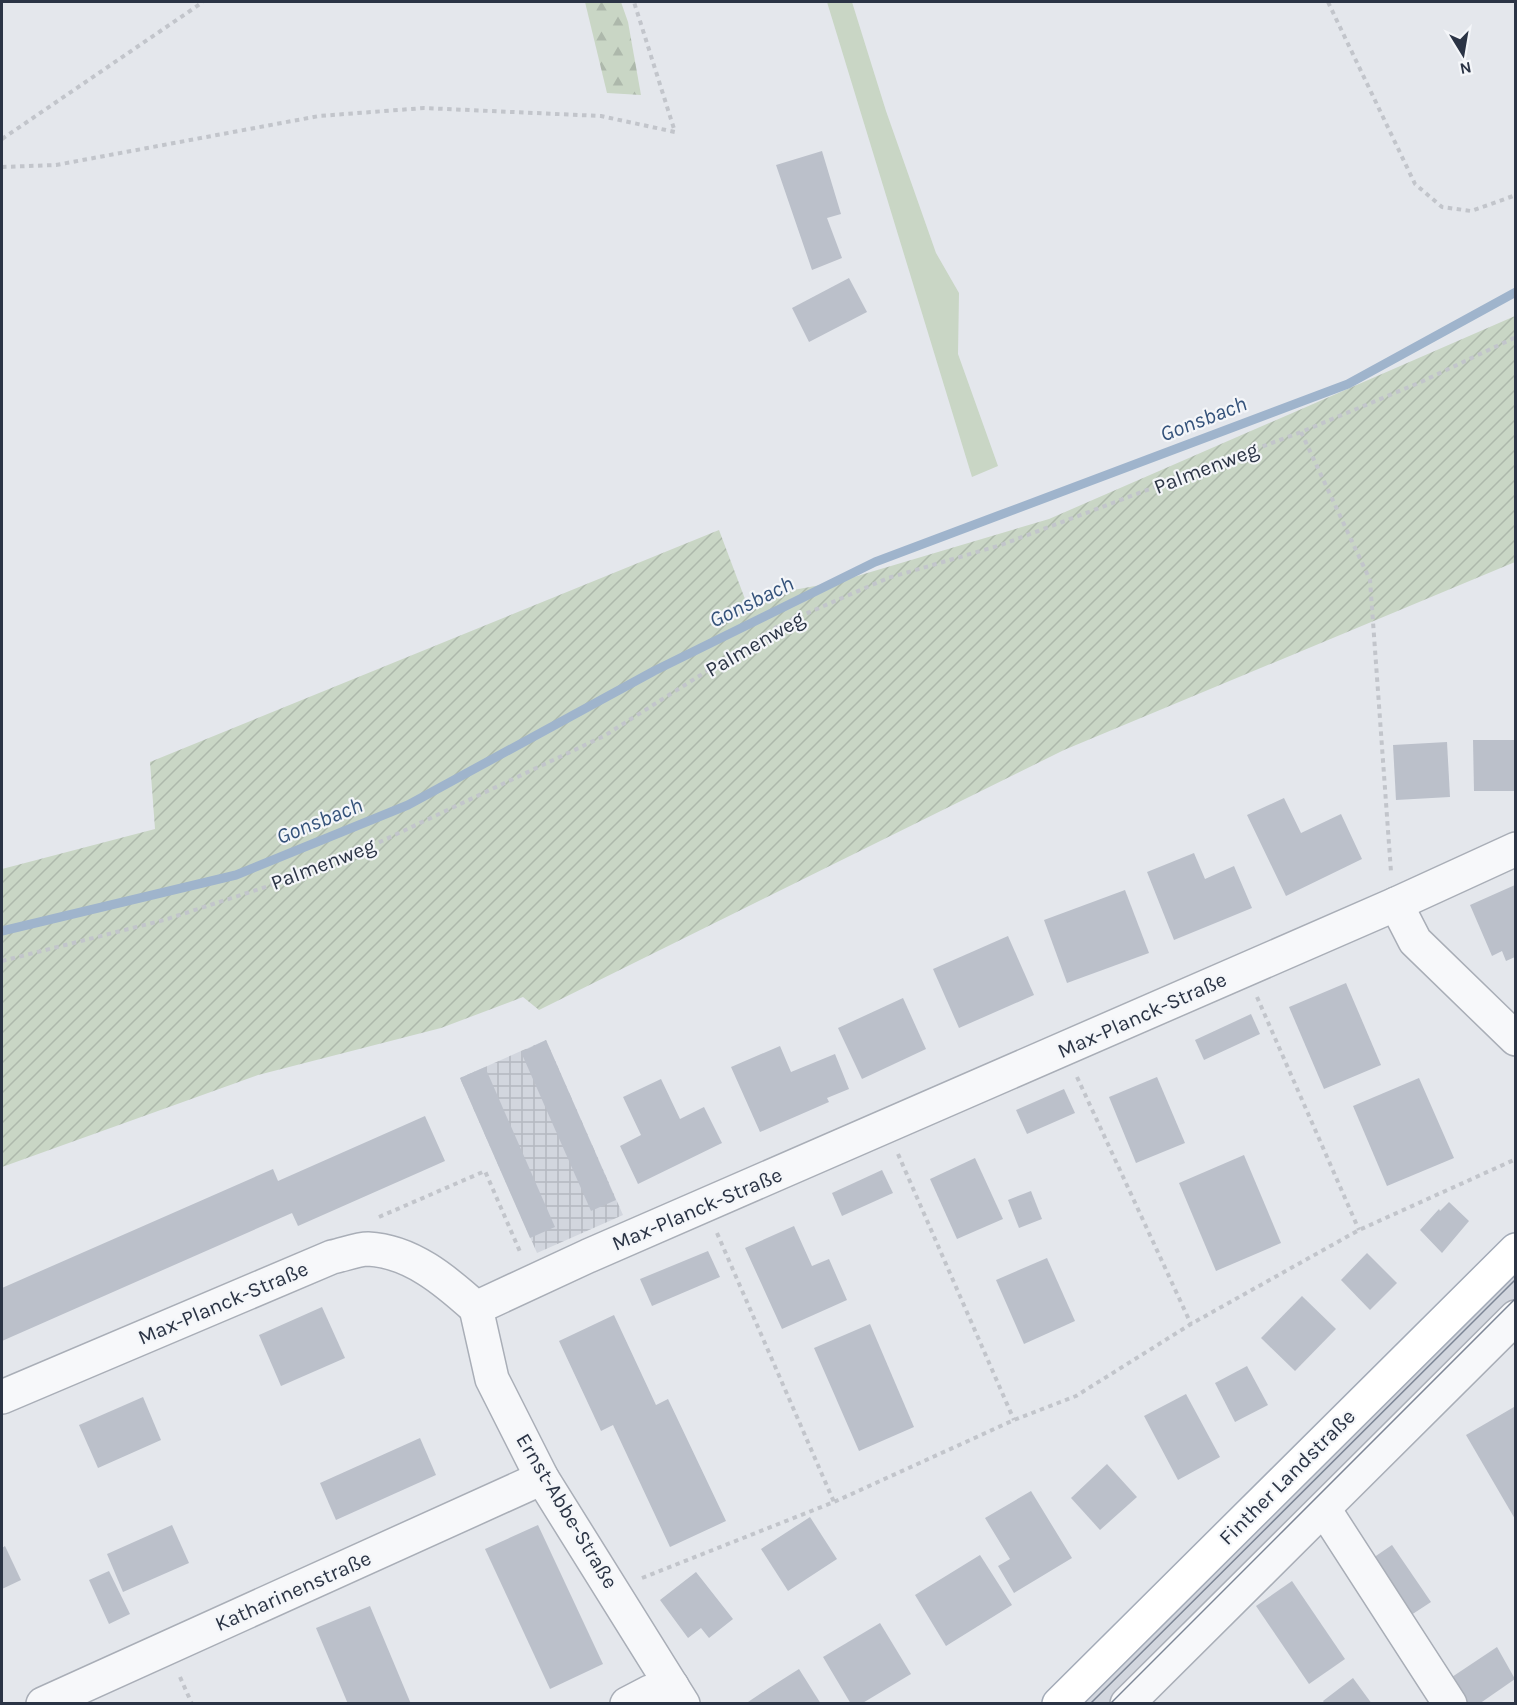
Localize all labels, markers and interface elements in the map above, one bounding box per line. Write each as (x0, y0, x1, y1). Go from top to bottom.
north arrow (1433, 24, 1493, 84)
text: N (1458, 58, 1473, 79)
water label: Gonsbach (1156, 391, 1250, 447)
street label: Palmenweg (1150, 437, 1262, 499)
water label: Gonsbach (705, 570, 798, 633)
street label: Palmenweg (701, 606, 809, 682)
water label: Gonsbach (272, 792, 366, 850)
street label: Palmenweg (267, 833, 379, 895)
street label: Max-Planck-Straße (1054, 967, 1230, 1063)
street label: Max-Planck-Straße (608, 1162, 786, 1256)
street label: Max-Planck-Straße (134, 1256, 312, 1350)
street label: Finther Landstraße (1214, 1404, 1360, 1550)
street label: Ernst-Abbe-Straße (511, 1429, 623, 1593)
street label: Katharinenstraße (211, 1546, 375, 1636)

